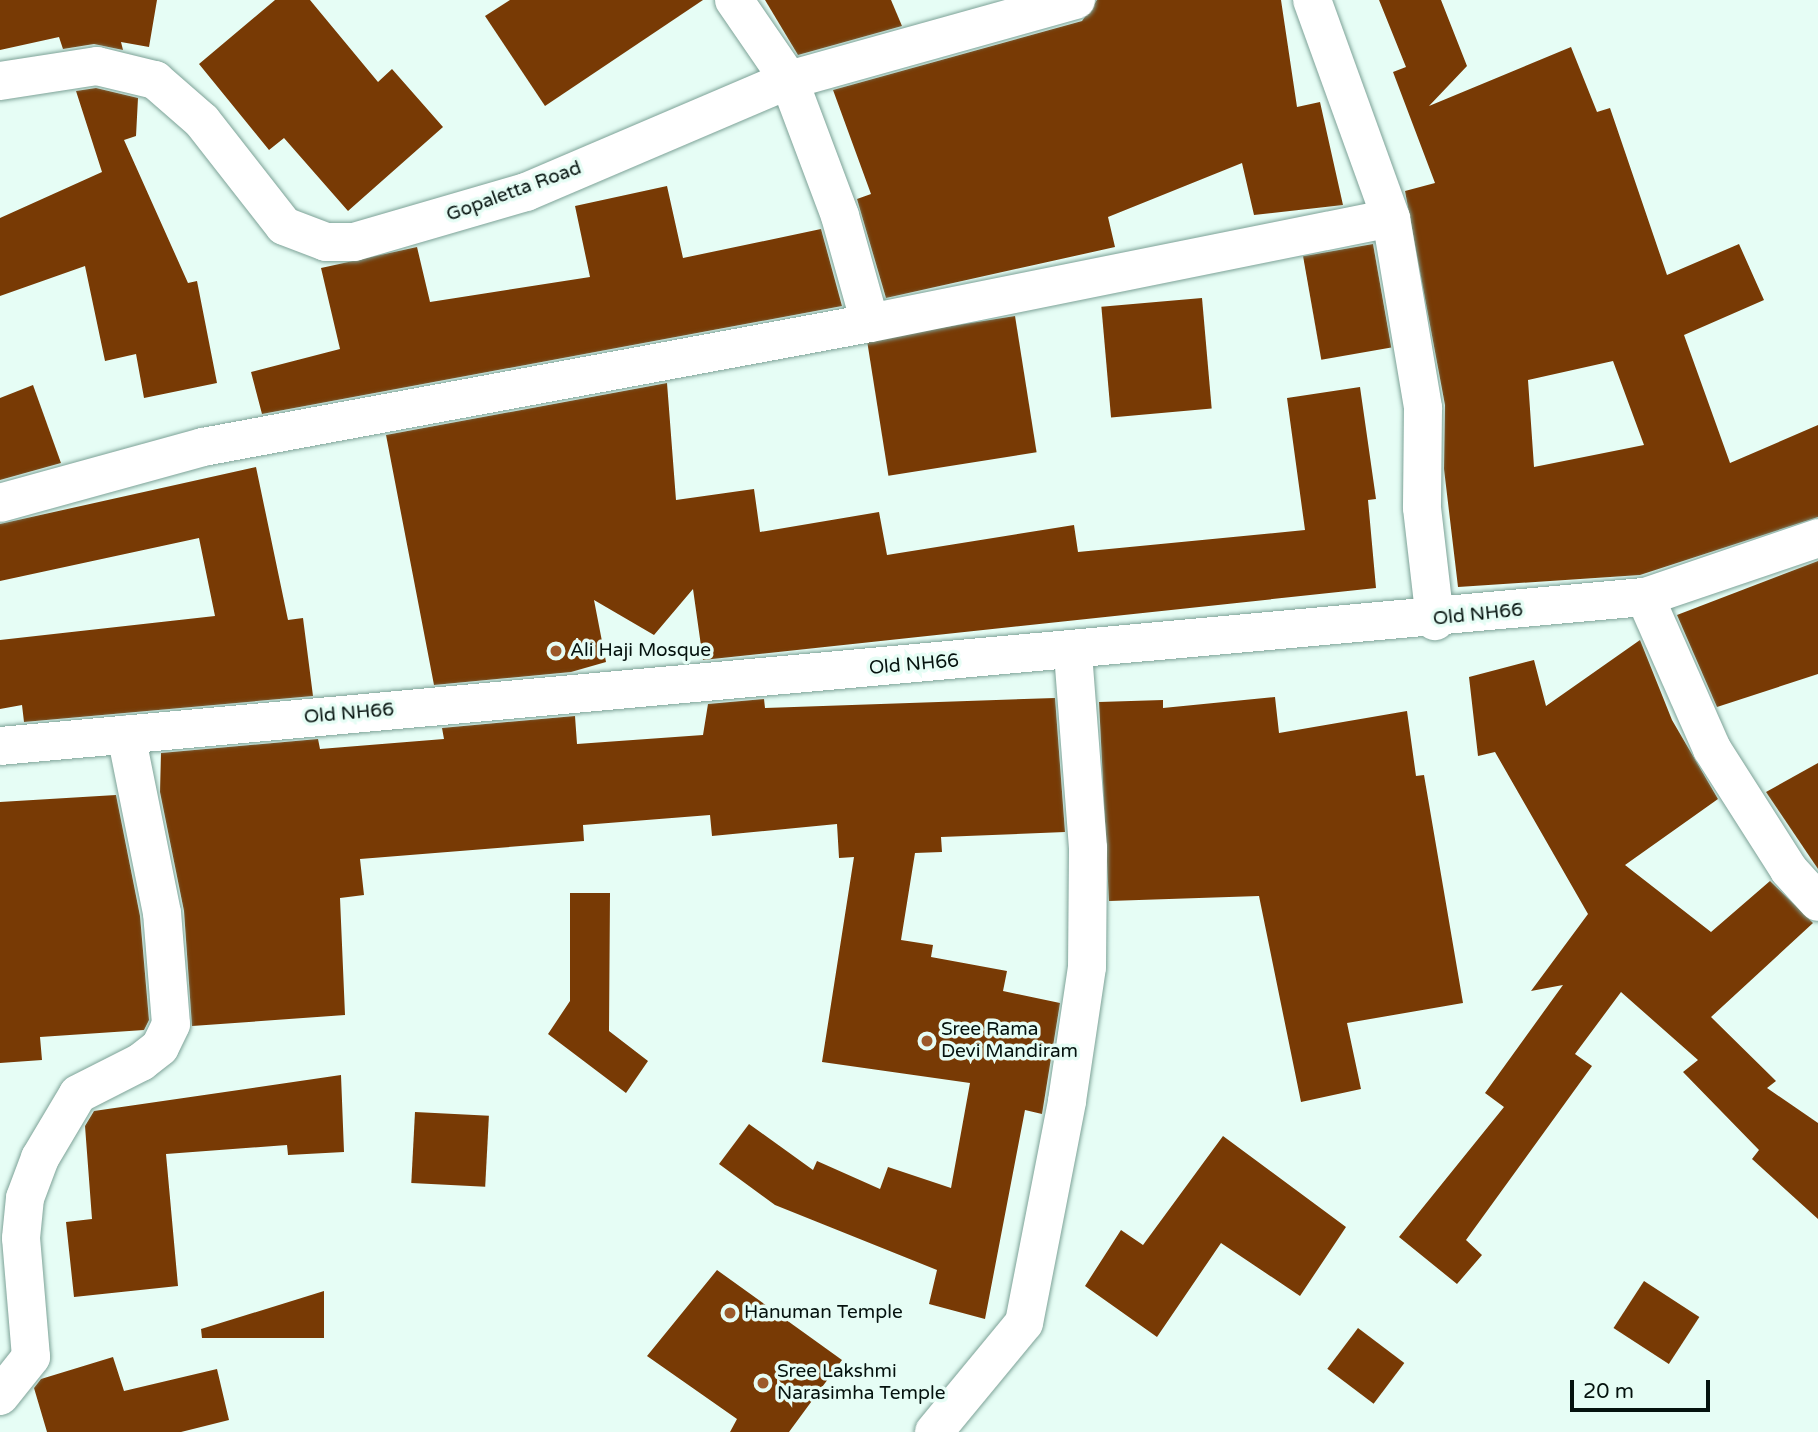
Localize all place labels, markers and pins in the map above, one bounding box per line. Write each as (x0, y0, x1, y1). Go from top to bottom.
place label: Ali Haji Mosque (570, 640, 711, 662)
marker: Ali Haji Mosque (548, 643, 564, 659)
place label: Sree Rama Devi Mandiram (941, 1019, 1078, 1063)
marker: Sree Rama Devi Mandiram (919, 1033, 935, 1049)
place label: Hanuman Temple (744, 1302, 903, 1324)
marker: Hanuman Temple (722, 1305, 738, 1321)
place label: Sree Lakshmi Narasimha Temple (777, 1361, 945, 1405)
marker: Sree Lakshmi Narasimha Temple (755, 1375, 771, 1391)

